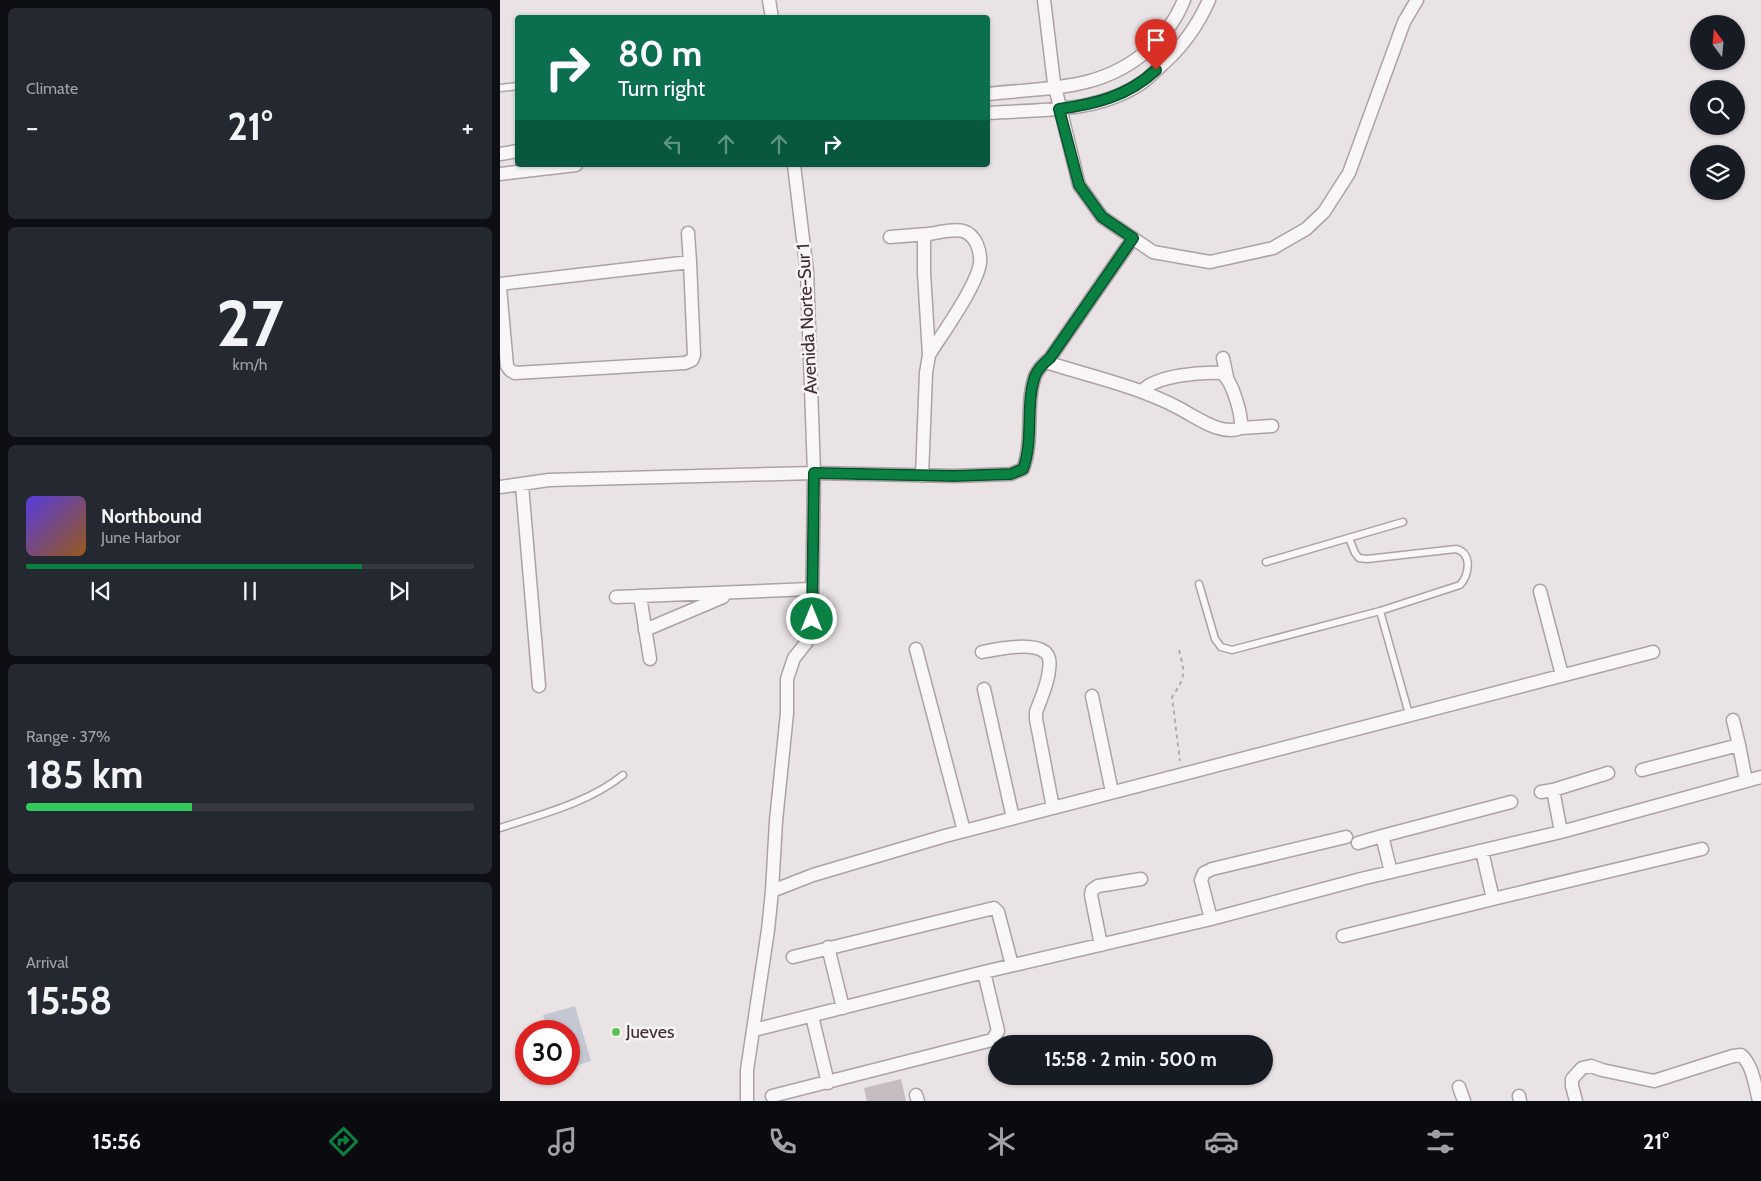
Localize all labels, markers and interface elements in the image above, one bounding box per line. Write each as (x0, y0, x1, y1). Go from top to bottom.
north arrow (1690, 15, 1745, 70)
map controls (1690, 15, 1745, 200)
pin (1135, 19, 1177, 70)
icon: arrive (1142, 26, 1170, 54)
text: 80 m (618, 32, 702, 75)
icon: right (535, 35, 600, 100)
text: Turn right (618, 75, 705, 102)
text: Climate (26, 79, 78, 98)
button: search (1690, 80, 1745, 135)
text: 21° (227, 103, 273, 150)
text: − (26, 110, 38, 144)
text: + (462, 110, 474, 144)
icon: left (659, 130, 687, 158)
icon: ahead (712, 130, 740, 158)
icon: ahead (765, 130, 793, 158)
icon: right (818, 130, 846, 158)
button: layers (1690, 145, 1745, 200)
street label: Avenida Norte-Sur 1 (792, 243, 822, 395)
text: 27 (216, 283, 284, 362)
text: km/h (232, 355, 268, 374)
text: Northbound (101, 505, 202, 528)
text: June Harbor (101, 528, 181, 547)
icon: previous (87, 577, 115, 605)
icon: pause (236, 577, 264, 605)
icon: next (385, 577, 413, 605)
position arrow (785, 592, 837, 644)
text: Range · 37% (26, 727, 110, 746)
text: 185 km (26, 751, 143, 798)
text: Arrival (26, 953, 69, 972)
text: 15:58 (26, 977, 112, 1024)
speed limit sign: 30 (515, 1020, 580, 1085)
place label: Jueves (625, 1021, 674, 1043)
marker: Jueves (610, 1026, 622, 1038)
text: 15:58 · 2 min · 500 m (1044, 1048, 1217, 1071)
icon: directions (326, 1124, 361, 1159)
icon: music (545, 1124, 580, 1159)
icon: phone (765, 1124, 800, 1159)
icon: climate (984, 1124, 1019, 1159)
icon: car (1204, 1124, 1239, 1159)
icon: filters (1423, 1124, 1458, 1159)
text: 15:56 (92, 1128, 141, 1155)
text: 21° (1643, 1128, 1669, 1155)

